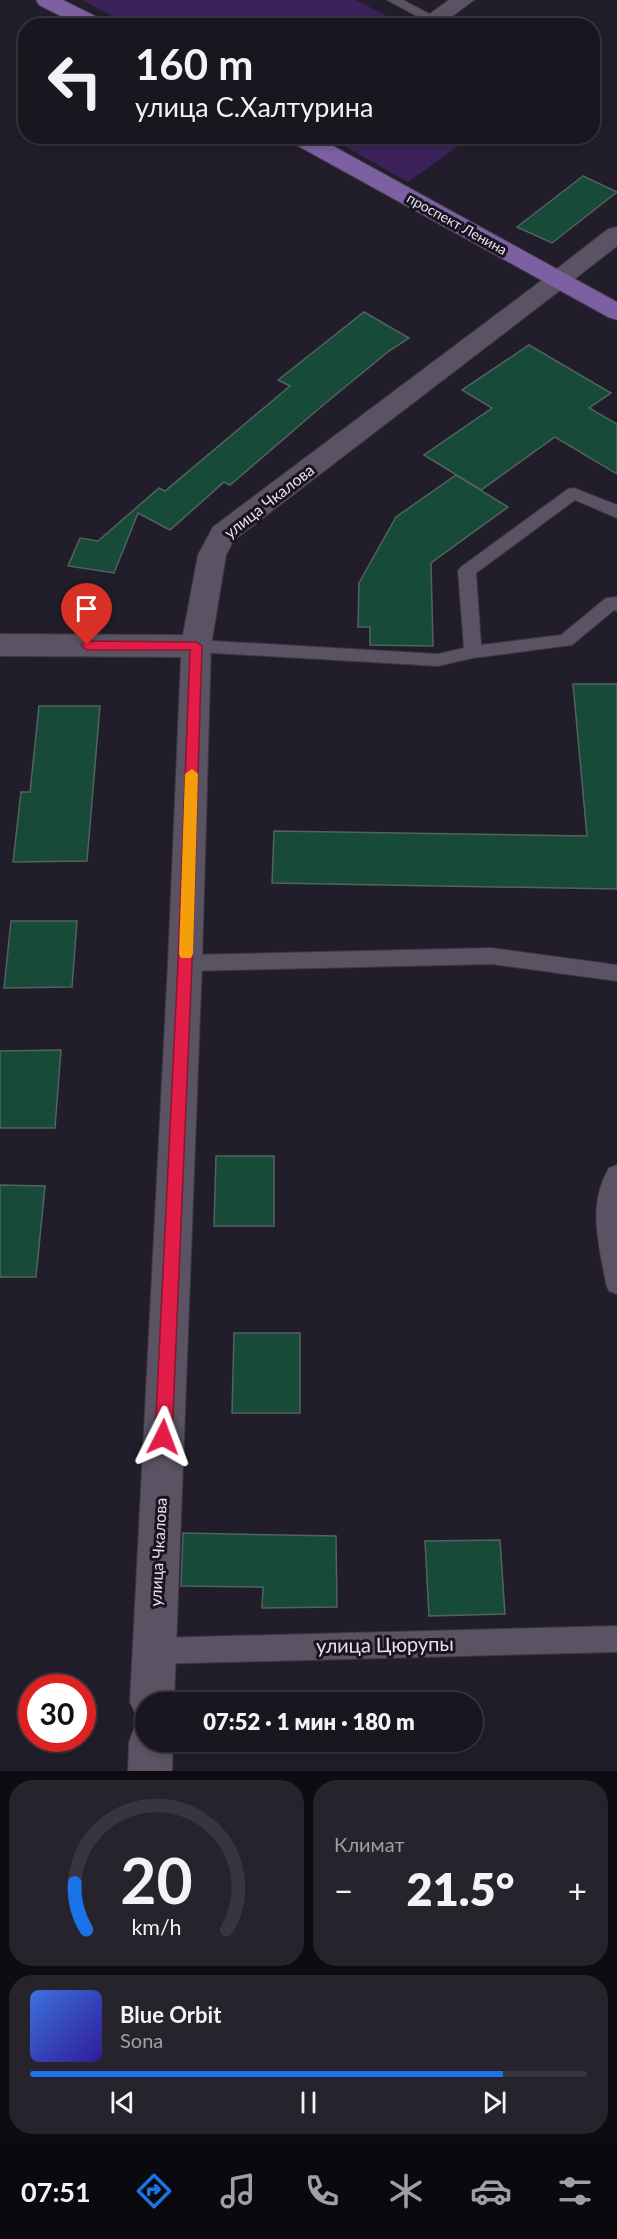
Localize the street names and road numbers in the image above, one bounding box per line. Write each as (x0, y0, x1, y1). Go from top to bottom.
street label: проспект Ленина (404, 189, 510, 258)
street label: улица Чкалова (220, 460, 317, 542)
street label: улица Чкалова (145, 1497, 170, 1607)
street label: улица Цюрупы (316, 1631, 454, 1657)

